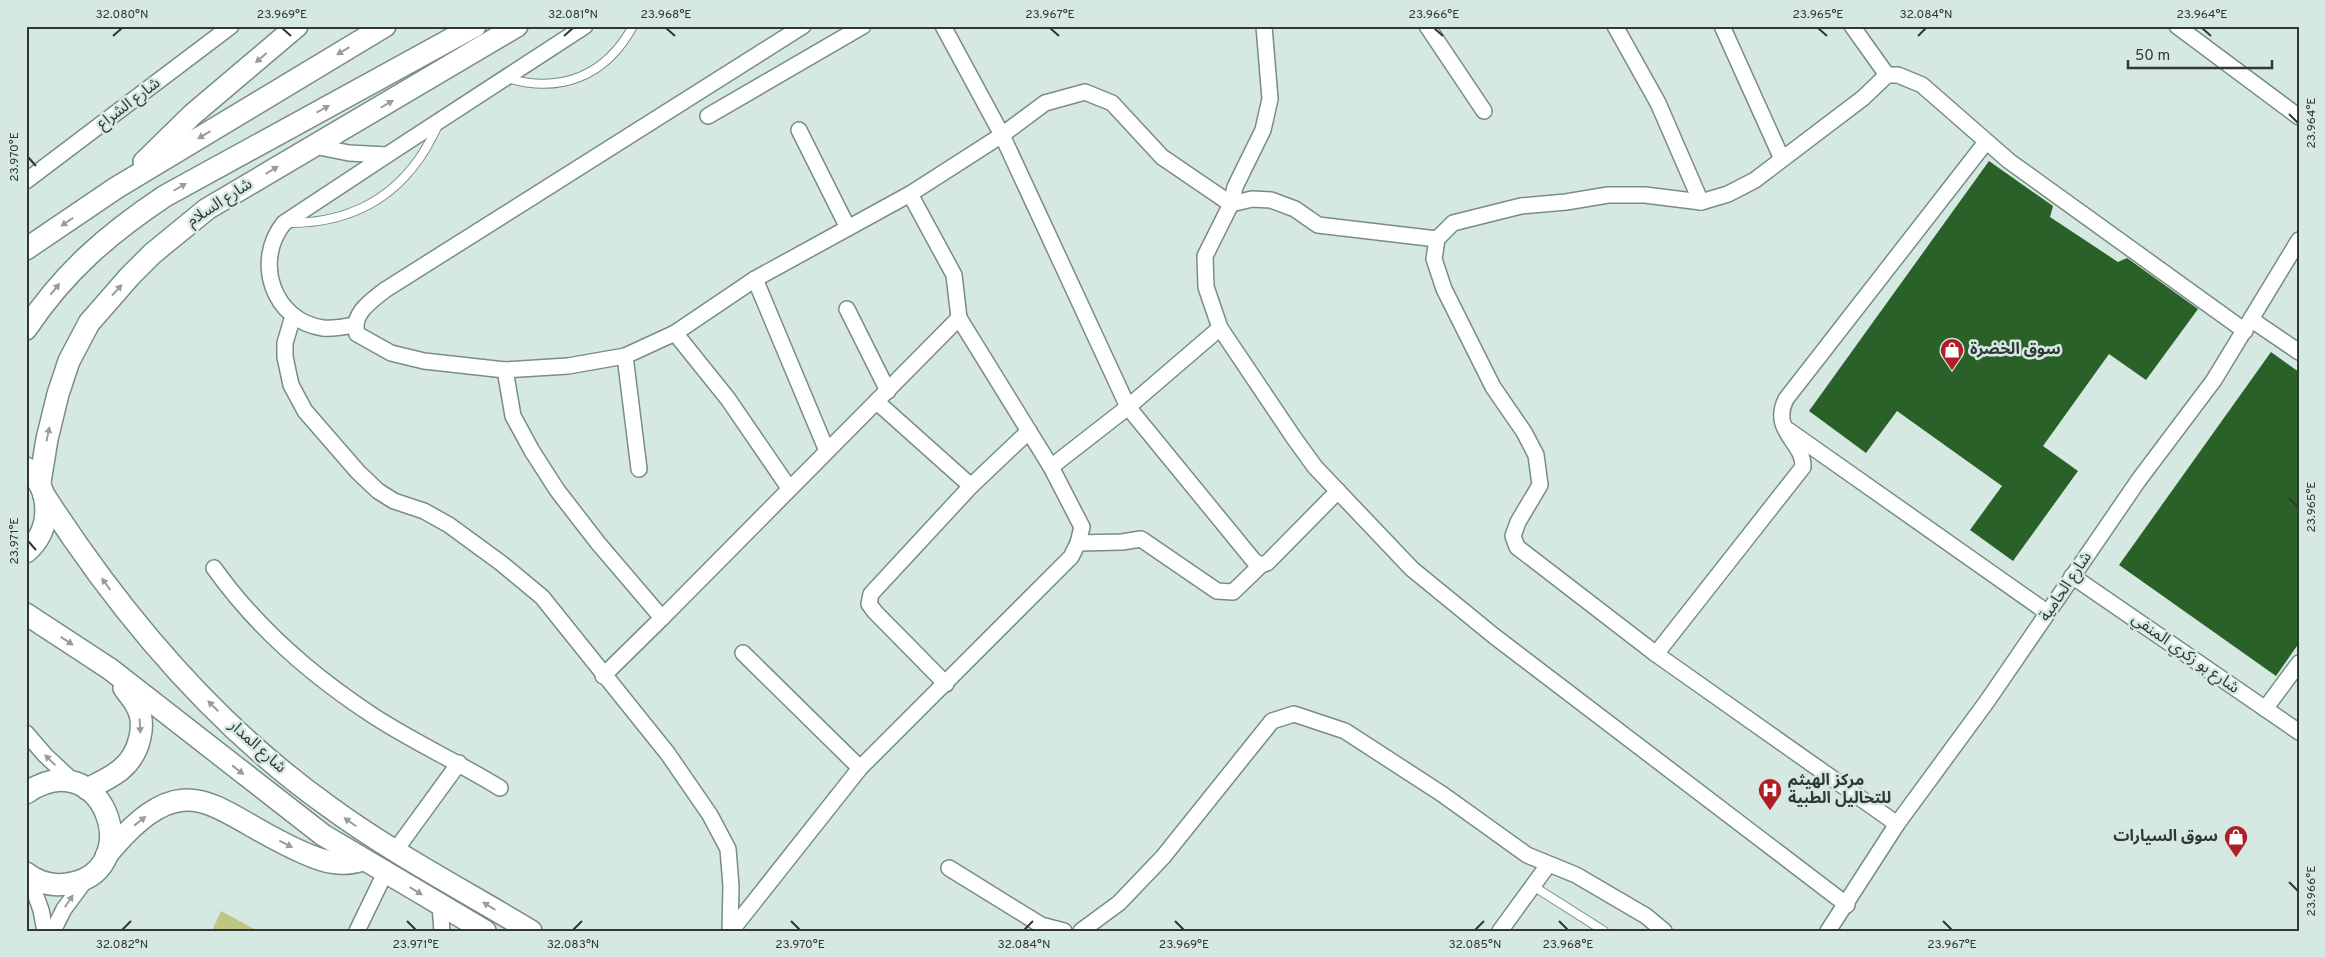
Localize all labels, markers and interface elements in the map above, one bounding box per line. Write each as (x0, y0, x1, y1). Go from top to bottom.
text: 32.080°N (95, 7, 149, 23)
text: 23.969°E (257, 7, 307, 23)
text: 32.081°N (548, 7, 598, 23)
text: 23.968°E (641, 7, 691, 23)
text: 23.967°E (1025, 7, 1075, 23)
text: 23.966°E (1409, 7, 1459, 23)
text: 23.965°E (1792, 7, 1844, 23)
text: 32.084°N (1900, 7, 1952, 23)
text: 23.964°E (2176, 7, 2228, 23)
scale bar (2128, 38, 2271, 70)
one-way arrow (337, 47, 350, 56)
text: 50 m (2135, 47, 2170, 66)
one-way arrow (254, 53, 267, 64)
street label: شارع الشراع (93, 74, 165, 135)
text: 23.964°E (2304, 97, 2320, 149)
one-way arrow (380, 99, 393, 108)
one-way arrow (315, 105, 330, 113)
one-way arrow (197, 131, 210, 140)
text: 23.970°E (7, 132, 23, 182)
one-way arrow (266, 166, 279, 175)
street label: شارع السلام (184, 175, 257, 232)
one-way arrow (174, 183, 187, 192)
one-way arrow (60, 217, 73, 227)
one-way arrow (49, 283, 60, 296)
one-way arrow (111, 284, 123, 296)
shop icon: سوق الخضرة (1939, 337, 1965, 371)
place label: سوق الخضرة (1970, 340, 2061, 360)
one-way arrow (44, 427, 52, 442)
text: 23.965°E (2304, 481, 2320, 533)
text: 23.971°E (7, 517, 23, 565)
street label: شارع الحامية (2035, 548, 2097, 626)
one-way arrow (101, 577, 111, 591)
street label: شارع بو زكري المنفي (2127, 609, 2243, 699)
one-way arrow (60, 636, 74, 646)
one-way arrow (207, 700, 219, 712)
street label: شارع المدار (223, 715, 290, 779)
one-way arrow (137, 719, 145, 735)
one-way arrow (44, 754, 56, 766)
one-way arrow (232, 765, 245, 776)
place label: مركز الهيثم للتحاليل الطبية (1788, 771, 1891, 809)
hospital icon: مركز الهيثم للتحاليل الطبية (1757, 777, 1783, 811)
one-way arrow (133, 815, 146, 826)
one-way arrow (344, 817, 357, 827)
shop icon: سوق السيارات (2223, 824, 2249, 858)
place label: سوق السيارات (2113, 827, 2218, 847)
one-way arrow (278, 840, 293, 848)
text: 23.966°E (2304, 866, 2320, 916)
one-way arrow (409, 887, 422, 896)
one-way arrow (64, 895, 74, 908)
one-way arrow (483, 901, 496, 910)
text: 32.082°N (96, 937, 148, 953)
text: 23.971°E (392, 937, 440, 953)
text: 32.083°N (547, 937, 599, 953)
text: 23.970°E (775, 937, 825, 953)
text: 32.084°N (998, 937, 1050, 953)
text: 23.969°E (1159, 937, 1209, 953)
text: 32.085°N (1449, 937, 1501, 953)
text: 23.968°E (1543, 937, 1593, 953)
text: 23.967°E (1927, 937, 1977, 953)

